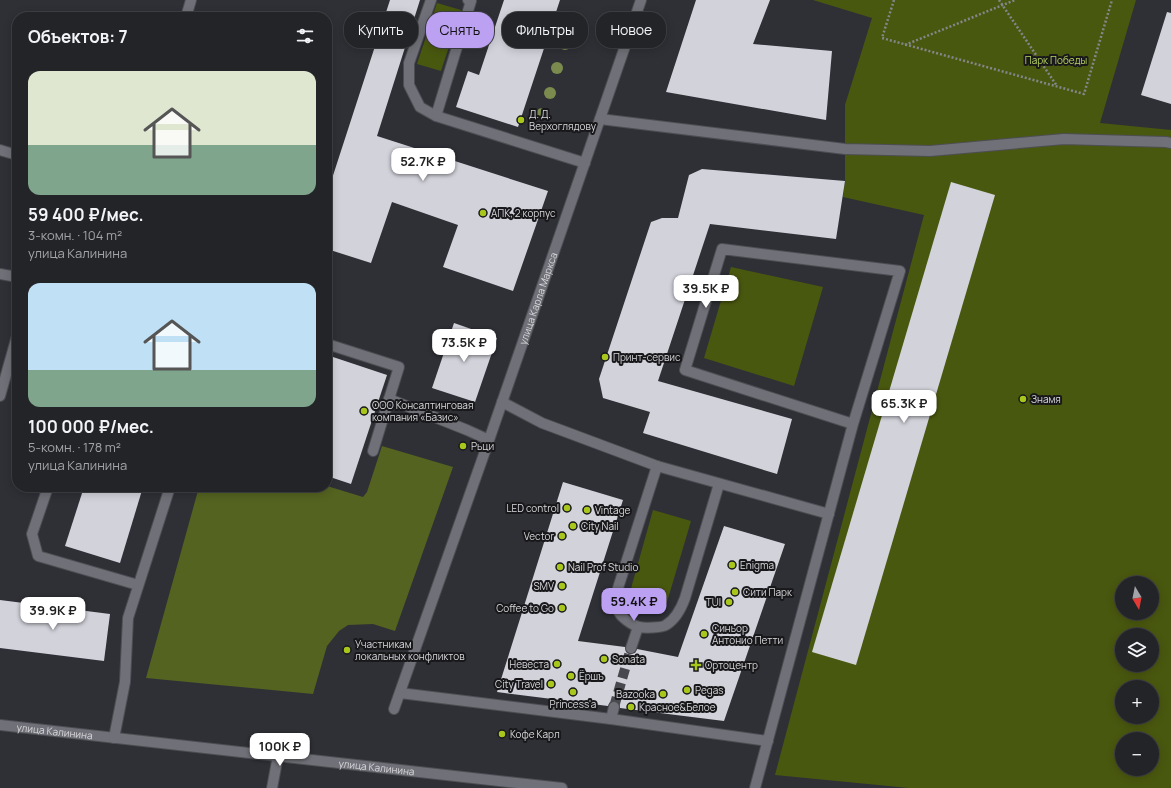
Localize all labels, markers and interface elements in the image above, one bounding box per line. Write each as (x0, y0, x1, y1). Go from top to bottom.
chip: Купить (344, 12, 418, 48)
chip: Снять (426, 12, 494, 48)
chip: Фильтры (502, 12, 588, 48)
chip: Новое (596, 12, 666, 48)
text: Объектов: 7 (28, 25, 128, 48)
icon: filters (294, 25, 316, 47)
park label: Парк Победы (1025, 53, 1087, 67)
icon: home (136, 97, 208, 169)
place label: Д. Д. Верхоглядову (529, 107, 597, 133)
marker: Д. Д. Верхоглядову (516, 115, 526, 125)
pin: 52.7K ₽ (386, 148, 460, 182)
text: 52.7K ₽ (400, 152, 446, 170)
text: 59 400 ₽/мес. (28, 203, 144, 226)
place label: АПК, 2 корпус (491, 206, 556, 220)
marker: АПК, 2 корпус (478, 208, 488, 218)
text: 3-комн. · 104 m² (28, 226, 122, 244)
text: улица Калинина (28, 244, 127, 262)
street label: улица Карла Маркса (515, 250, 560, 347)
pin: 39.5K ₽ (669, 275, 743, 309)
text: 39.5K ₽ (683, 279, 729, 297)
icon: home (136, 309, 208, 381)
pin: 73.5K ₽ (427, 329, 501, 363)
text: 73.5K ₽ (441, 333, 487, 351)
place label: Принт-сервис (613, 350, 681, 364)
marker: Принт-сервис (600, 352, 610, 362)
pin: 65.3K ₽ (867, 390, 941, 424)
place label: Знамя (1031, 392, 1061, 406)
text: 65.3K ₽ (881, 394, 927, 412)
marker: Знамя (1018, 394, 1028, 404)
place label: ООО Консалтинговая компания «Базис» (372, 398, 473, 424)
marker: ООО Консалтинговая компания «Базис» (359, 406, 369, 416)
text: 100 000 ₽/мес. (28, 415, 154, 438)
text: 5-комн. · 178 m² (28, 438, 121, 456)
place label: Рьци (471, 439, 494, 453)
marker: Рьци (458, 441, 468, 451)
text: улица Калинина (28, 456, 127, 474)
place label: LED control (506, 501, 559, 515)
marker: LED control (562, 503, 572, 513)
place label: Vintage (595, 503, 631, 517)
marker: Vintage (582, 505, 592, 515)
place label: City Nail (581, 519, 619, 533)
marker: City Nail (568, 521, 578, 531)
place label: Vector (524, 529, 554, 543)
marker: Vector (557, 531, 567, 541)
place label: Enigma (740, 558, 774, 572)
place label: Nail Prof Studio (568, 560, 638, 574)
marker: Enigma (727, 560, 737, 570)
marker: Nail Prof Studio (555, 562, 565, 572)
north arrow (1115, 576, 1159, 620)
map controls (1115, 576, 1159, 776)
place label: SMV (533, 579, 554, 593)
marker: SMV (557, 581, 567, 591)
place label: Сити Парк (743, 585, 793, 599)
marker: Сити Парк (730, 587, 740, 597)
pin: 59.4K ₽ (597, 588, 671, 622)
text: 59.4K ₽ (610, 592, 658, 610)
place label: TUI (706, 595, 721, 609)
pin: 39.9K ₽ (16, 597, 90, 631)
marker: TUI (724, 597, 734, 607)
text: 39.9K ₽ (29, 601, 77, 619)
place label: Coffee to Go (496, 601, 554, 615)
marker: Coffee to Go (557, 603, 567, 613)
place label: Синьор Антонио Петти (712, 621, 783, 647)
button: layers (1115, 628, 1159, 672)
marker: Синьор Антонио Петти (699, 629, 709, 639)
place label: Участникам локальных конфликтов (355, 637, 465, 663)
marker: Участникам локальных конфликтов (342, 645, 352, 655)
place label: Sonata (612, 652, 645, 666)
marker: Sonata (599, 654, 609, 664)
place label: Невеста (509, 657, 549, 671)
place label: Ортоцентр (705, 658, 758, 672)
marker: Невеста (552, 659, 562, 669)
marker: Ортоцентр (690, 659, 702, 671)
place label: Ёршъ (579, 669, 604, 683)
marker: Ёршъ (566, 671, 576, 681)
place label: City Travel (495, 677, 543, 691)
marker: City Travel (546, 679, 556, 689)
button: + (1115, 680, 1159, 724)
place label: Pegas (695, 683, 724, 697)
marker: Pegas (682, 685, 692, 695)
marker: Princess'a (568, 687, 578, 697)
place label: Bazooka (616, 687, 655, 701)
marker: Bazooka (658, 689, 668, 699)
place label: Princess'a (550, 697, 596, 711)
place label: Красное&Белое (639, 700, 716, 714)
marker: Красное&Белое (626, 702, 636, 712)
street label: улица Калинина (16, 720, 93, 742)
place label: Кофе Карл (510, 727, 560, 741)
marker: Кофе Карл (497, 729, 507, 739)
button: − (1115, 732, 1159, 776)
pin: 100K ₽ (247, 733, 313, 767)
text: 100K ₽ (259, 737, 301, 755)
street label: улица Калинина (338, 756, 415, 778)

